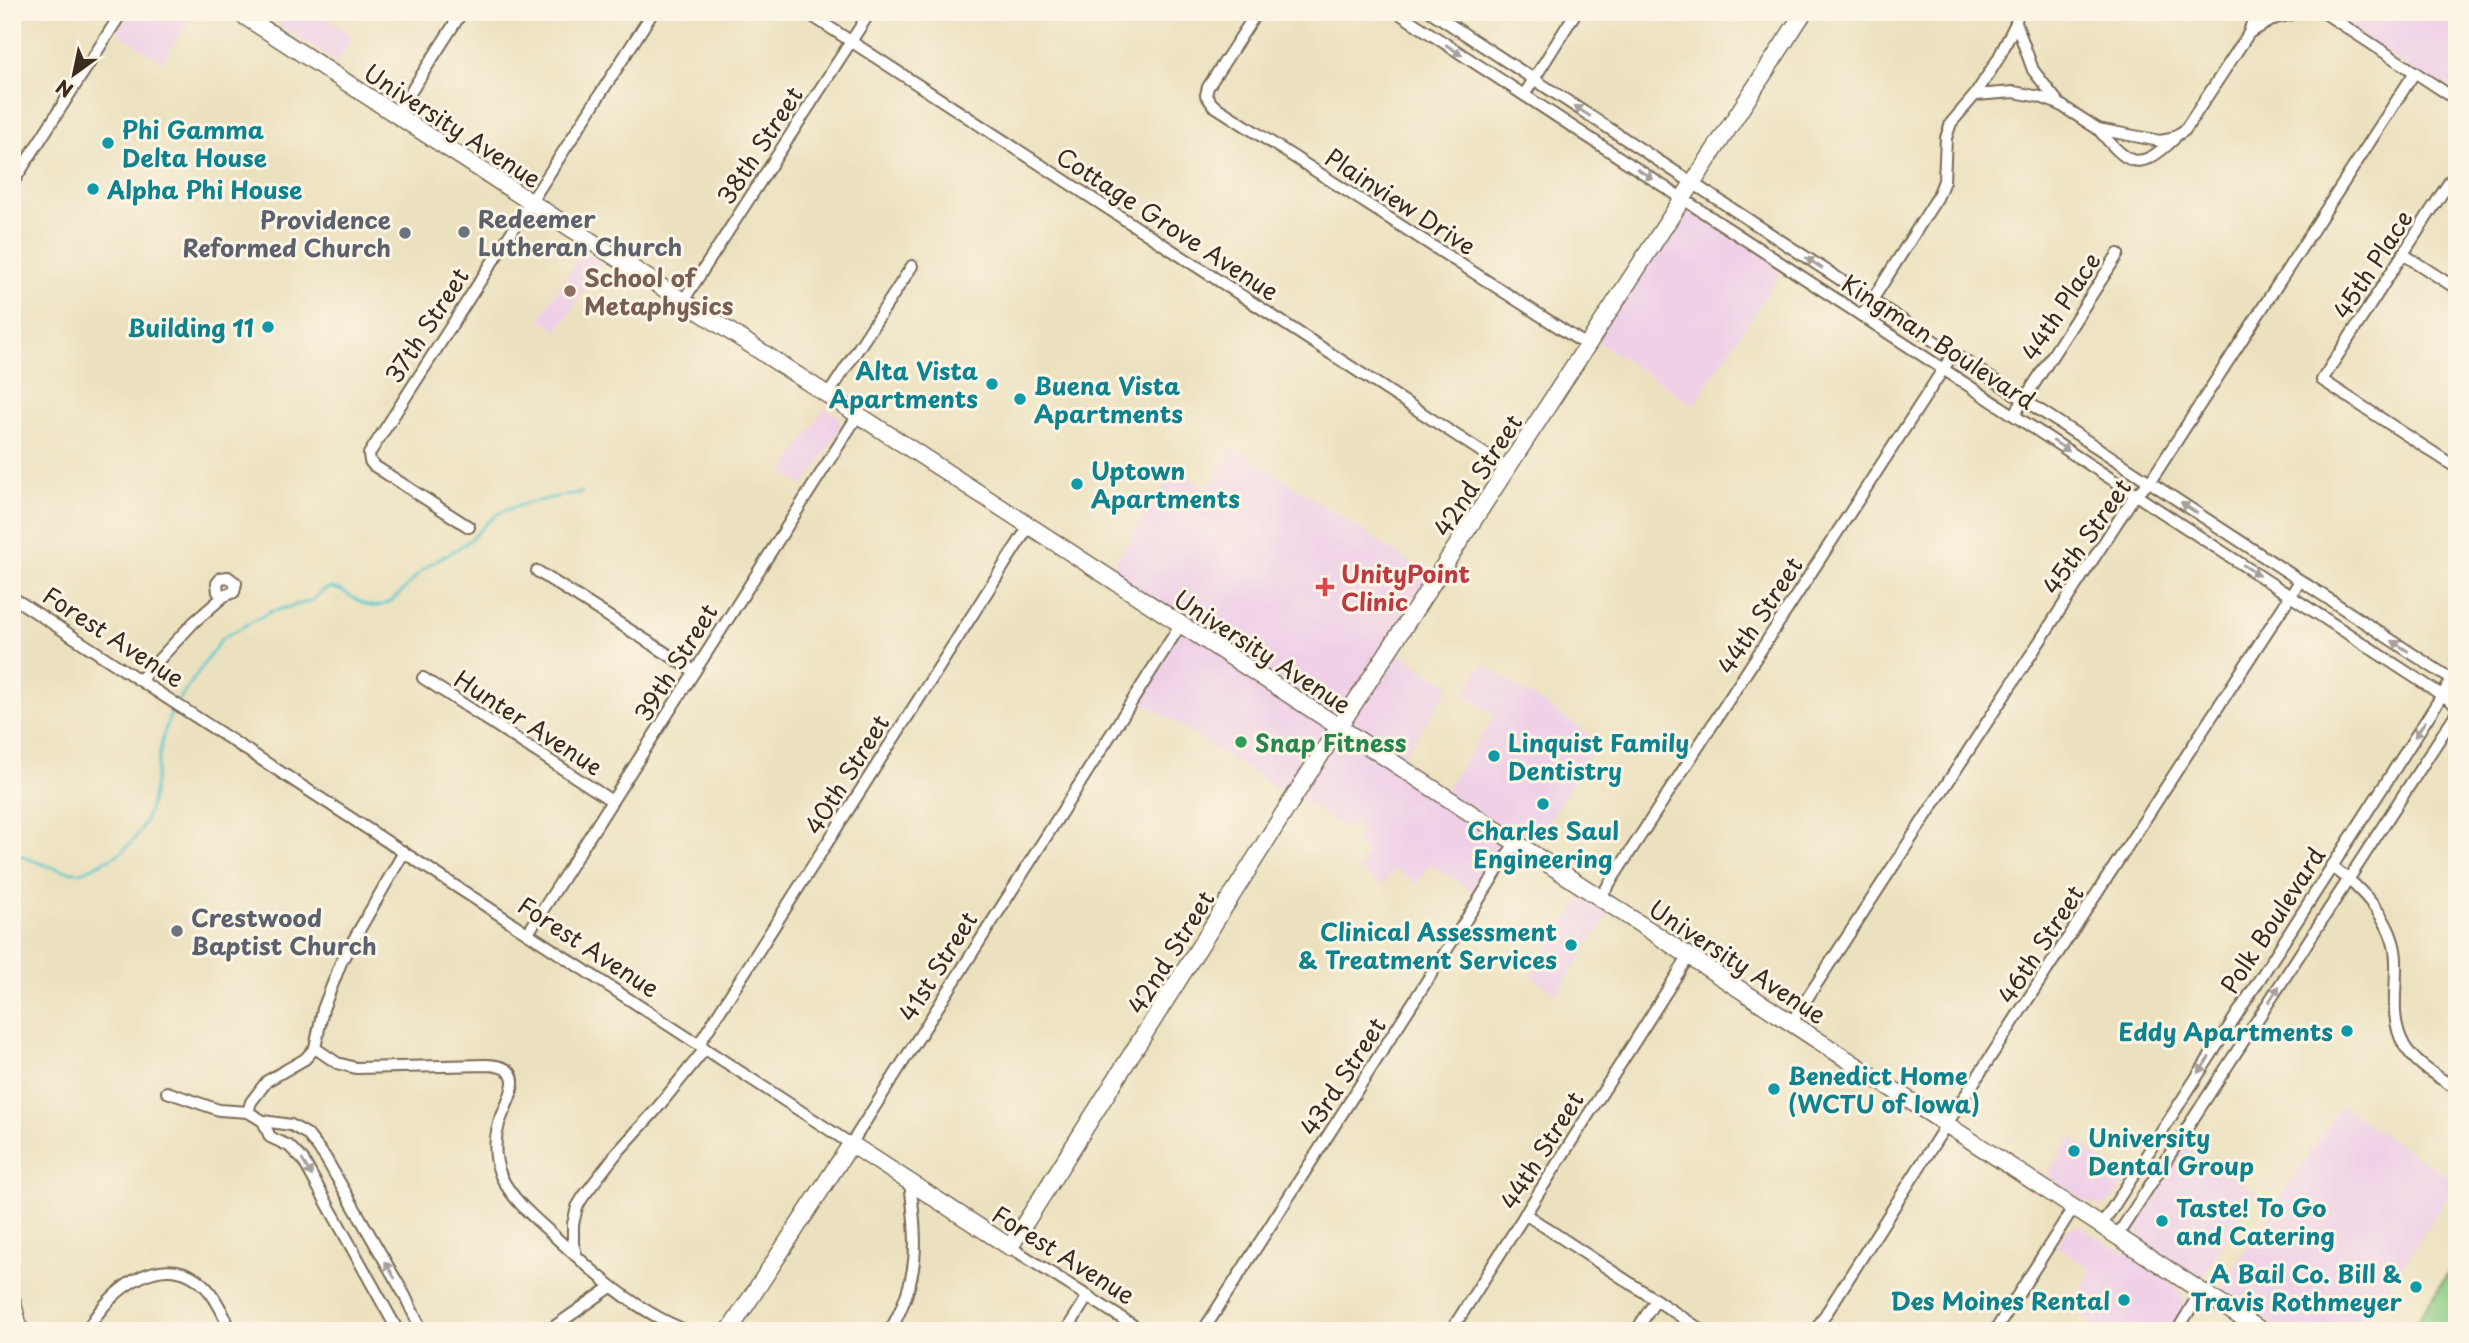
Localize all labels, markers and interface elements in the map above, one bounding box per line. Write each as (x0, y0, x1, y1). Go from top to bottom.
north arrow (38, 38, 108, 108)
one-way arrow (1445, 43, 1464, 56)
street label: University Avenue (357, 54, 549, 196)
text: N (50, 73, 78, 105)
street label: 38th Street (707, 79, 811, 211)
one-way arrow (1573, 105, 1592, 118)
place label: Phi Gamma Delta House (122, 111, 267, 175)
marker: Phi Gamma Delta House (100, 135, 116, 151)
street label: Cottage Grove Avenue (1050, 137, 1286, 309)
street label: Plainview Drive (1319, 139, 1483, 263)
one-way arrow (1636, 167, 1654, 181)
place label: Alpha Phi House (106, 171, 302, 207)
marker: Alpha Phi House (85, 181, 101, 197)
place label: Redeemer Lutheran Church (478, 200, 682, 264)
place label: Providence Reformed Church (182, 201, 391, 265)
street label: 45th Place (2323, 202, 2421, 326)
marker: Redeemer Lutheran Church (456, 224, 472, 240)
marker: Providence Reformed Church (397, 225, 413, 241)
street label: 44th Place (2011, 245, 2109, 367)
one-way arrow (1804, 256, 1824, 269)
place label: School of Metaphysics (584, 259, 734, 323)
street label: 37th Street (375, 260, 477, 390)
street label: Kingman Boulevard (1835, 265, 2043, 417)
marker: School of Metaphysics (562, 283, 578, 299)
place label: Building 11 (127, 309, 254, 345)
marker: Building 11 (260, 319, 276, 335)
place label: Alta Vista Apartments (829, 352, 979, 416)
place label: Buena Vista Apartments (1034, 367, 1183, 431)
marker: Alta Vista Apartments (984, 376, 1000, 392)
marker: Buena Vista Apartments (1012, 391, 1028, 407)
street label: 42nd Street (1424, 407, 1530, 543)
one-way arrow (2052, 439, 2070, 453)
place label: Uptown Apartments (1091, 452, 1240, 516)
street label: 45th Street (2033, 471, 2139, 601)
marker: Uptown Apartments (1069, 476, 1085, 492)
one-way arrow (2179, 502, 2198, 515)
street label: 44th Street (1708, 549, 1811, 681)
place label: UnityPoint Clinic (1341, 555, 1470, 619)
one-way arrow (2241, 564, 2261, 577)
street label: Forest Avenue (36, 577, 192, 695)
marker: UnityPoint Clinic (1315, 577, 1335, 597)
street label: University Avenue (1167, 580, 1359, 722)
street label: 39th Street (624, 596, 726, 728)
one-way arrow (2390, 639, 2409, 652)
street label: Hunter Avenue (448, 660, 610, 784)
street label: 40th Street (795, 707, 897, 841)
one-way arrow (2413, 720, 2426, 739)
place label: Snap Fitness (1255, 724, 1407, 760)
place label: Linquist Family Dentistry (1508, 724, 1689, 788)
marker: Snap Fitness (1233, 734, 1249, 750)
marker: Linquist Family Dentistry (1486, 748, 1502, 764)
marker: Charles Saul Engineering (1535, 796, 1551, 812)
place label: Charles Saul Engineering (1467, 812, 1619, 876)
street label: Polk Boulevard (2211, 839, 2333, 1001)
street label: 46th Street (1988, 877, 2092, 1010)
street label: 42nd Street (1118, 883, 1222, 1021)
street label: Forest Avenue (511, 887, 667, 1005)
street label: University Avenue (1642, 890, 1834, 1032)
place label: Crestwood Baptist Church (191, 899, 377, 963)
street label: 41st Street (889, 904, 985, 1028)
place label: Clinical Assessment & Treatment Services (1298, 913, 1557, 977)
marker: Crestwood Baptist Church (169, 923, 185, 939)
marker: Clinical Assessment & Treatment Services (1563, 937, 1579, 953)
one-way arrow (2267, 985, 2281, 1003)
street label: 43rd Street (1290, 1010, 1394, 1142)
place label: Eddy Apartments (2119, 1013, 2333, 1049)
marker: Eddy Apartments (2339, 1023, 2355, 1039)
one-way arrow (2197, 1055, 2210, 1074)
place label: Benedict Home (WCTU of Iowa) (1788, 1057, 1980, 1121)
marker: Benedict Home (WCTU of Iowa) (1766, 1081, 1782, 1097)
street label: 44th Street (1490, 1084, 1592, 1216)
place label: University Dental Group (2088, 1119, 2254, 1183)
marker: University Dental Group (2066, 1143, 2082, 1159)
one-way arrow (301, 1158, 313, 1177)
place label: Taste! To Go and Catering (2176, 1189, 2335, 1253)
street label: Forest Avenue (986, 1196, 1142, 1312)
marker: Taste! To Go and Catering (2154, 1213, 2170, 1229)
place label: A Bail Co. Bill & Travis Rothmeyer (2191, 1255, 2403, 1319)
one-way arrow (384, 1261, 396, 1280)
marker: A Bail Co. Bill & Travis Rothmeyer (2408, 1279, 2424, 1295)
place label: Des Moines Rental (1890, 1282, 2110, 1318)
marker: Des Moines Rental (2116, 1292, 2132, 1308)

